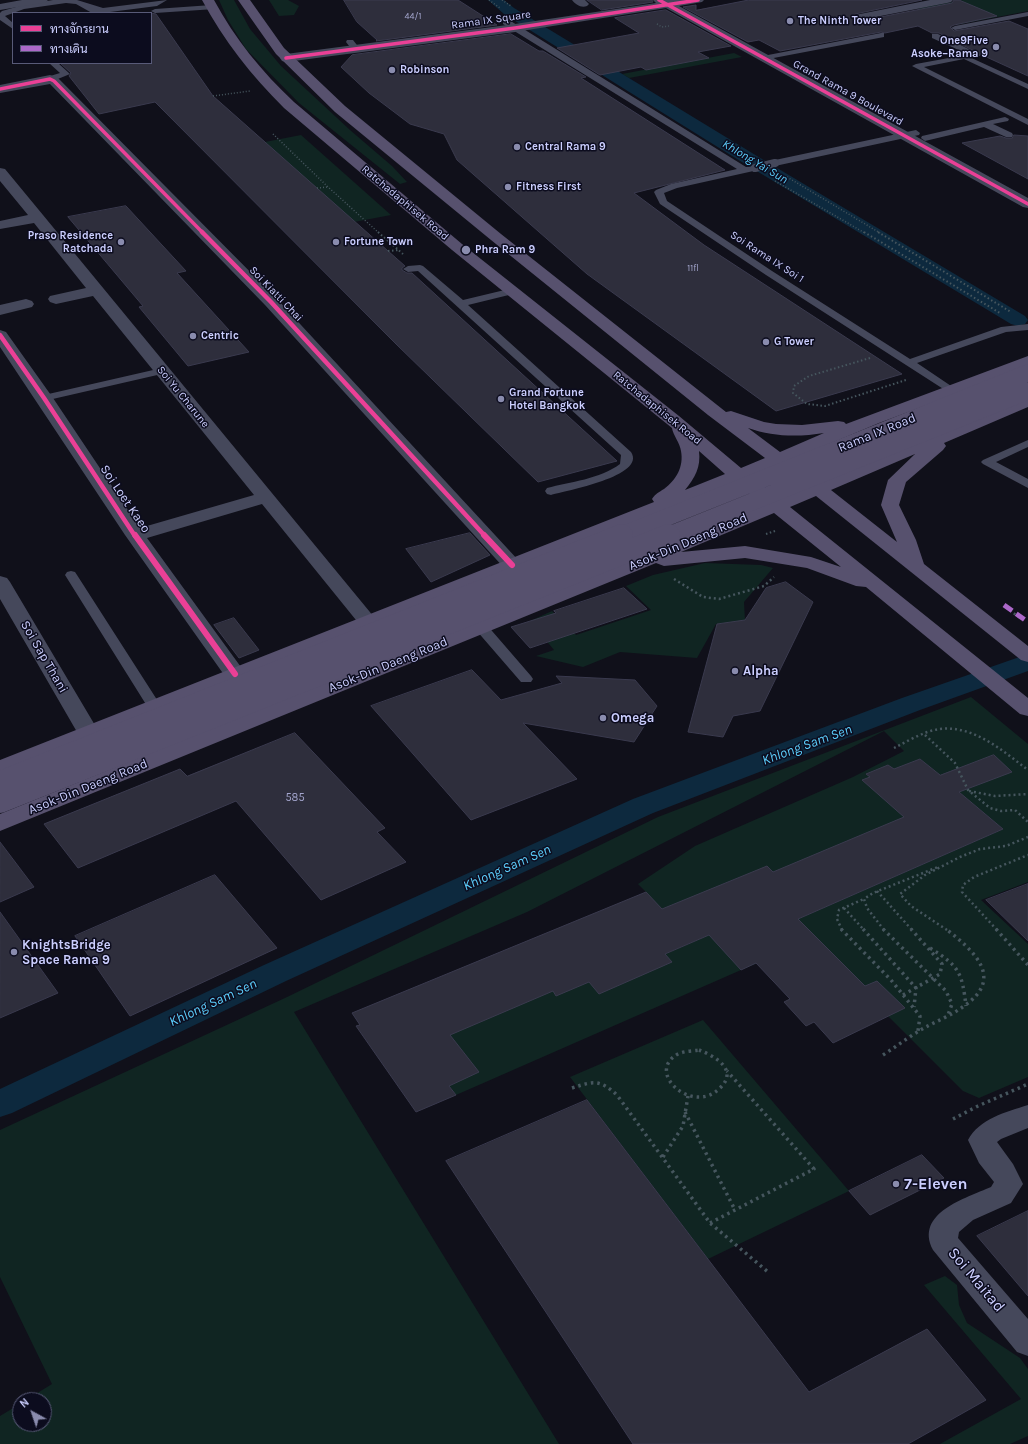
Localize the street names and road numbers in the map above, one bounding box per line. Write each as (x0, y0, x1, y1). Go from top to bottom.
street label: Rama IX Square (451, 8, 531, 32)
street label: Grand Rama 9 Boulevard (791, 57, 905, 129)
street label: Ratchadaphisek Road (359, 163, 451, 243)
street label: Soi Rama IX Soi 1 (728, 228, 806, 286)
street label: Soi Kiatti Chai (246, 264, 306, 324)
street label: Soi Yu Charune (154, 364, 212, 430)
street label: Ratchadaphisek Road (610, 368, 704, 448)
street label: Rama IX Road (836, 410, 918, 456)
street label: Soi Loet Kaeo (97, 462, 153, 536)
street label: Asok-Din Daeng Road (626, 510, 750, 574)
street label: Soi Sap Thani (17, 618, 71, 696)
street label: Asok-Din Daeng Road (326, 634, 450, 696)
street label: Asok-Din Daeng Road (26, 756, 150, 818)
street label: Soi Maitad (943, 1244, 1009, 1316)

